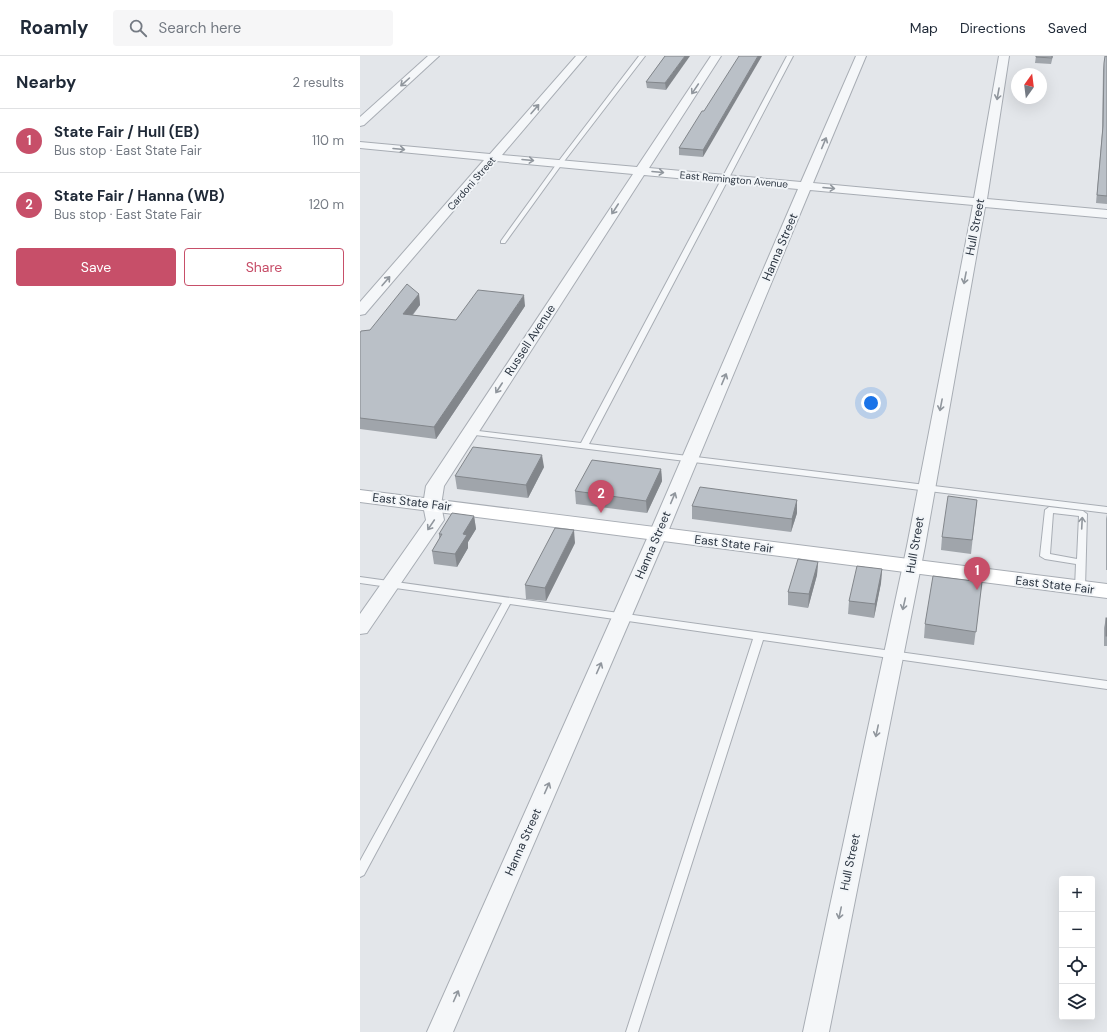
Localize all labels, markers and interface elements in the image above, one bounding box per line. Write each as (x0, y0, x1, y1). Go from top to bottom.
search box (113, 10, 393, 46)
text: Roamly (20, 15, 89, 40)
icon: search (127, 17, 149, 39)
text: Search here (159, 18, 241, 38)
text: Map (910, 19, 938, 37)
text: Directions (960, 19, 1026, 37)
text: Saved (1048, 19, 1087, 37)
north arrow (1011, 68, 1047, 104)
text: Nearby (16, 71, 76, 93)
text: 2 results (293, 74, 344, 91)
one-way arrow (400, 77, 410, 87)
one-way arrow (690, 83, 699, 94)
one-way arrow (994, 88, 1002, 101)
one-way arrow (531, 104, 540, 114)
text: State Fair / Hull (EB) (54, 122, 199, 142)
text: 1 (27, 132, 31, 149)
text: 110 m (312, 132, 344, 149)
one-way arrow (821, 137, 828, 149)
text: Bus stop · East State Fair (54, 142, 202, 159)
one-way arrow (392, 145, 405, 152)
street label: Cardoni Street (444, 154, 498, 213)
one-way arrow (521, 157, 534, 164)
street label: East Remington Avenue (679, 168, 789, 191)
one-way arrow (651, 169, 664, 176)
one-way arrow (822, 184, 835, 192)
text: State Fair / Hanna (WB) (54, 186, 225, 206)
text: 2 (25, 196, 33, 213)
text: 120 m (309, 196, 344, 213)
street label: Hull Street (962, 197, 988, 257)
one-way arrow (611, 203, 619, 214)
text: Bus stop · East State Fair (54, 206, 202, 223)
street label: Hanna Street (759, 210, 802, 283)
button: Save (16, 248, 176, 286)
button: Share (184, 248, 344, 286)
one-way arrow (961, 271, 969, 284)
one-way arrow (381, 276, 390, 286)
street label: Russell Avenue (501, 301, 559, 379)
one-way arrow (721, 373, 728, 385)
one-way arrow (494, 382, 502, 394)
your location (861, 393, 881, 413)
one-way arrow (937, 398, 945, 411)
pin: 2 (588, 480, 614, 513)
street label: East State Fair (372, 489, 453, 515)
one-way arrow (670, 493, 678, 505)
street label: Hanna Street (632, 508, 675, 581)
street label: Hull Street (902, 515, 928, 575)
one-way arrow (1079, 517, 1086, 530)
one-way arrow (427, 519, 435, 530)
street label: East State Fair (694, 531, 775, 557)
pin: 1 (964, 557, 990, 590)
street label: East State Fair (1015, 572, 1096, 598)
one-way arrow (900, 597, 907, 610)
one-way arrow (596, 663, 604, 675)
one-way arrow (873, 724, 881, 737)
one-way arrow (544, 782, 551, 794)
street label: Hanna Street (501, 806, 545, 878)
street label: Hull Street (836, 832, 864, 892)
map controls (1059, 876, 1095, 1020)
button: + (1059, 876, 1095, 912)
one-way arrow (836, 906, 844, 919)
button: − (1059, 912, 1095, 948)
button: locate (1059, 948, 1095, 984)
button: layers (1059, 984, 1095, 1020)
one-way arrow (452, 991, 460, 1003)

